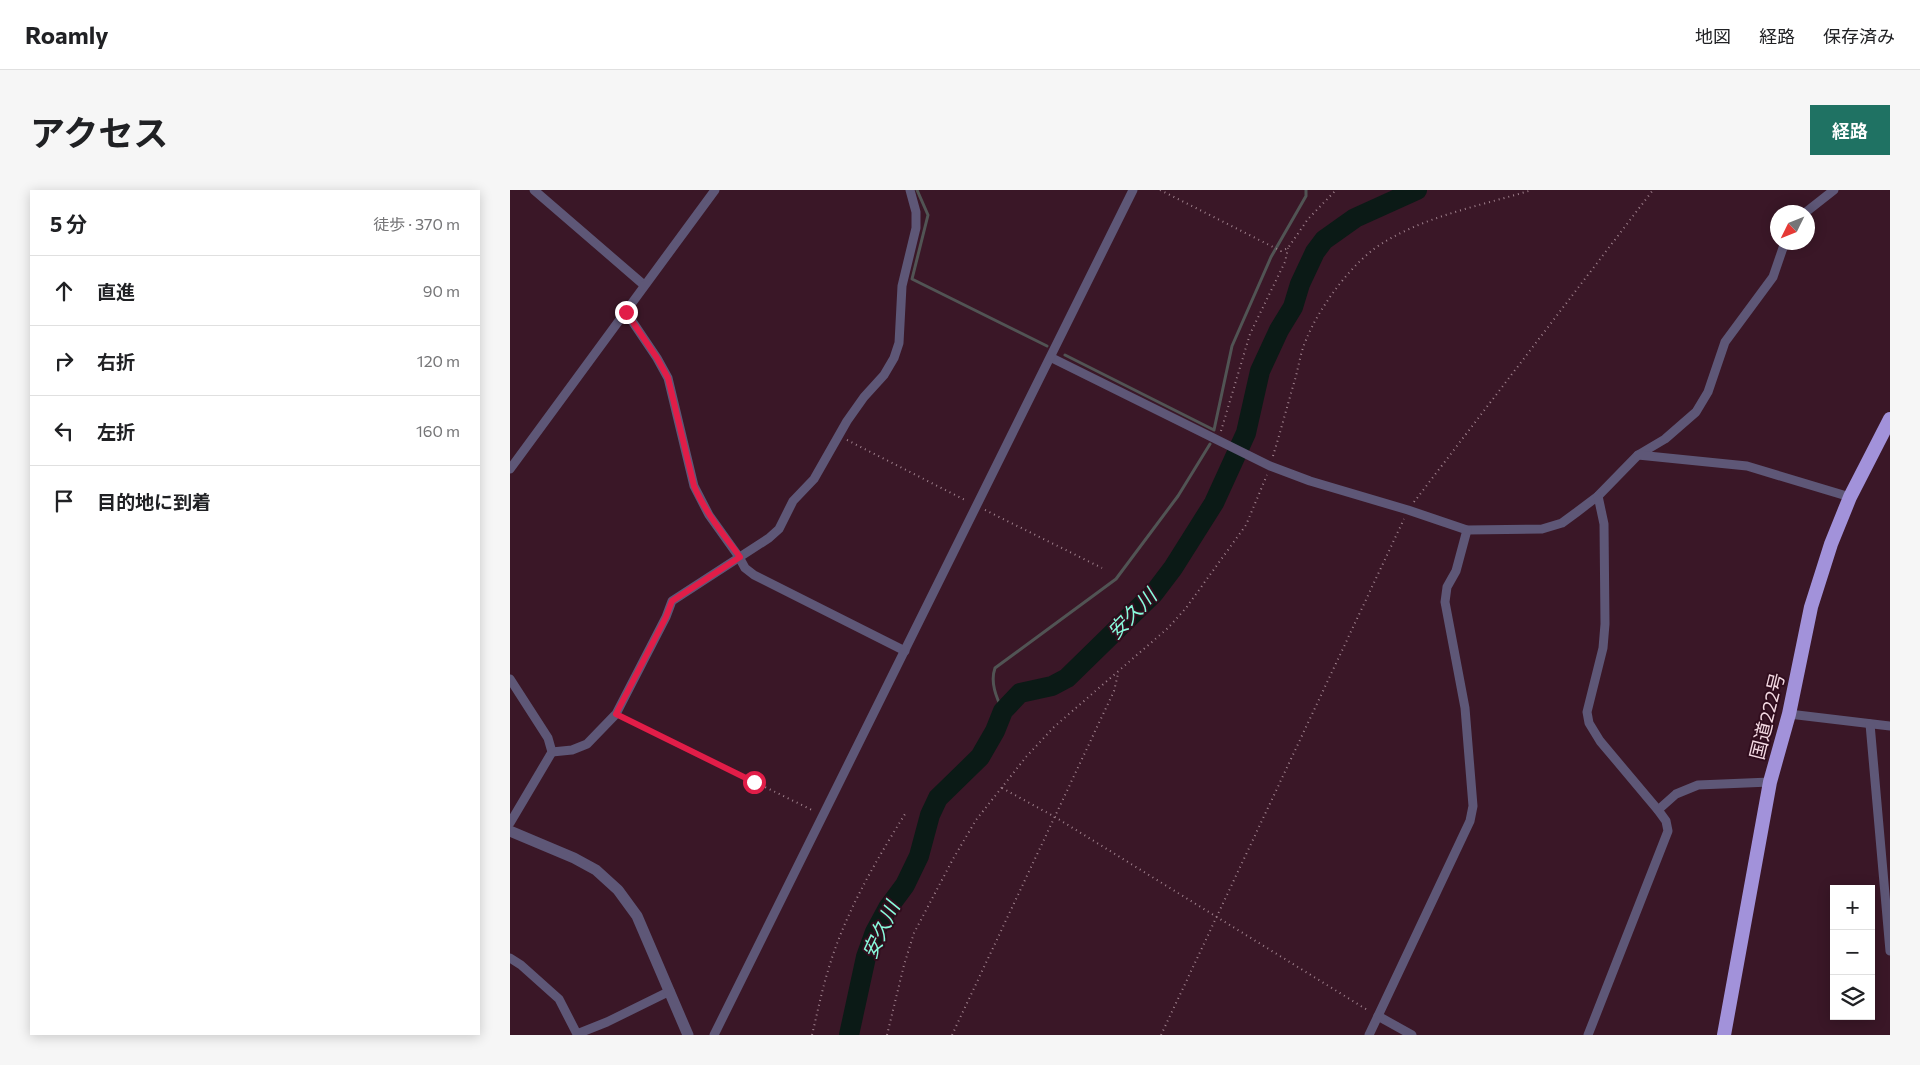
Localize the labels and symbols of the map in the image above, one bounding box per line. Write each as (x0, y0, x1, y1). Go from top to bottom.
north arrow (1770, 205, 1815, 250)
route end (615, 301, 638, 324)
water label: 安久川 (1102, 582, 1162, 643)
street label: 国道222号 (1745, 670, 1788, 762)
route start (743, 771, 766, 794)
water label: 安久川 (857, 896, 904, 962)

